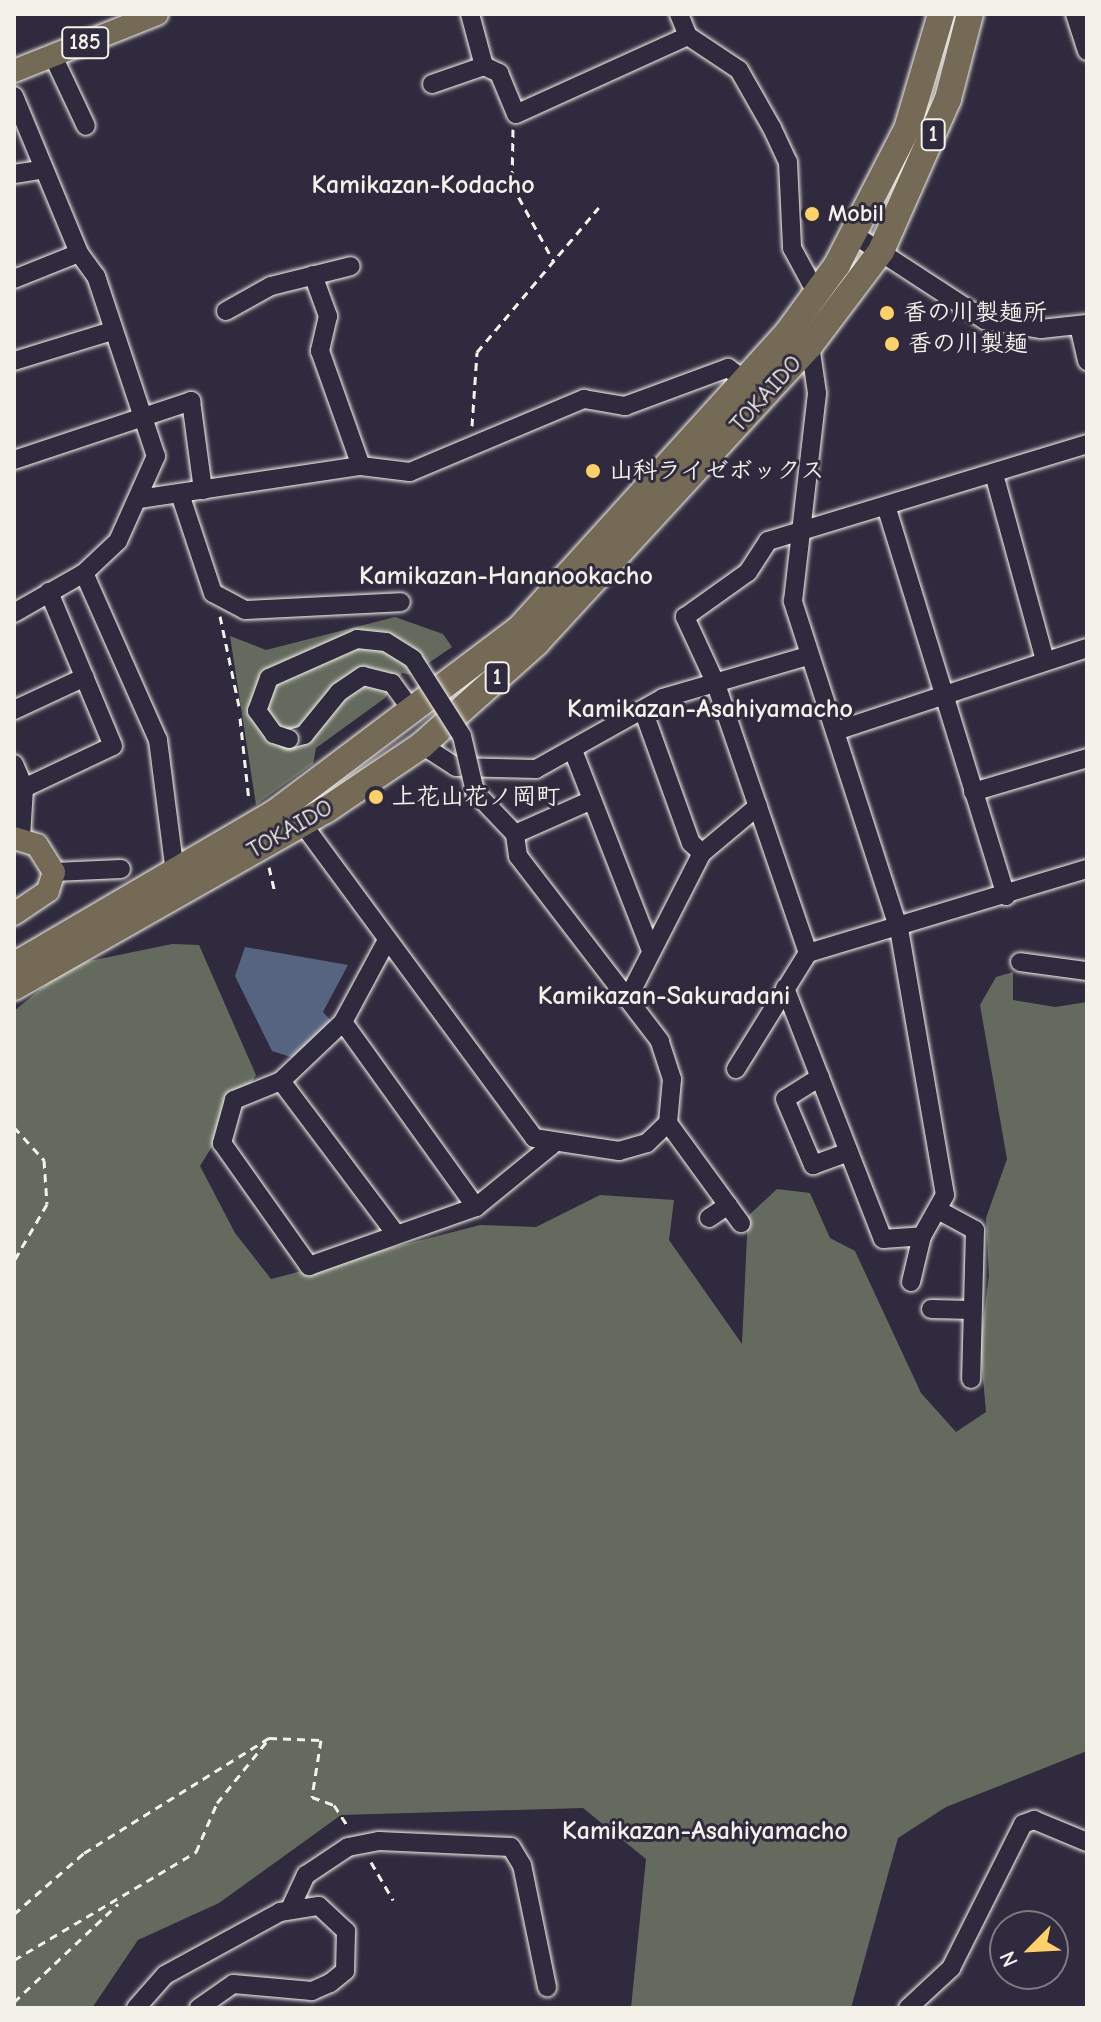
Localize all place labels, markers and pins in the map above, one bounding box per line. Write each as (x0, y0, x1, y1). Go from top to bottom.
place label: Mobil (828, 200, 884, 228)
marker: Mobil (803, 205, 821, 223)
place label: 香の川製麺所 (903, 299, 1047, 327)
marker: 香の川製麺所 (878, 304, 896, 322)
place label: 香の川製麺 (908, 330, 1028, 358)
marker: 香の川製麺 (883, 335, 901, 353)
place label: 山科ライゼボックス (609, 457, 825, 485)
marker: 山科ライゼボックス (584, 462, 602, 480)
place label: 上花山花ノ岡町 (392, 783, 560, 811)
marker: 上花山花ノ岡町 (367, 788, 385, 806)

